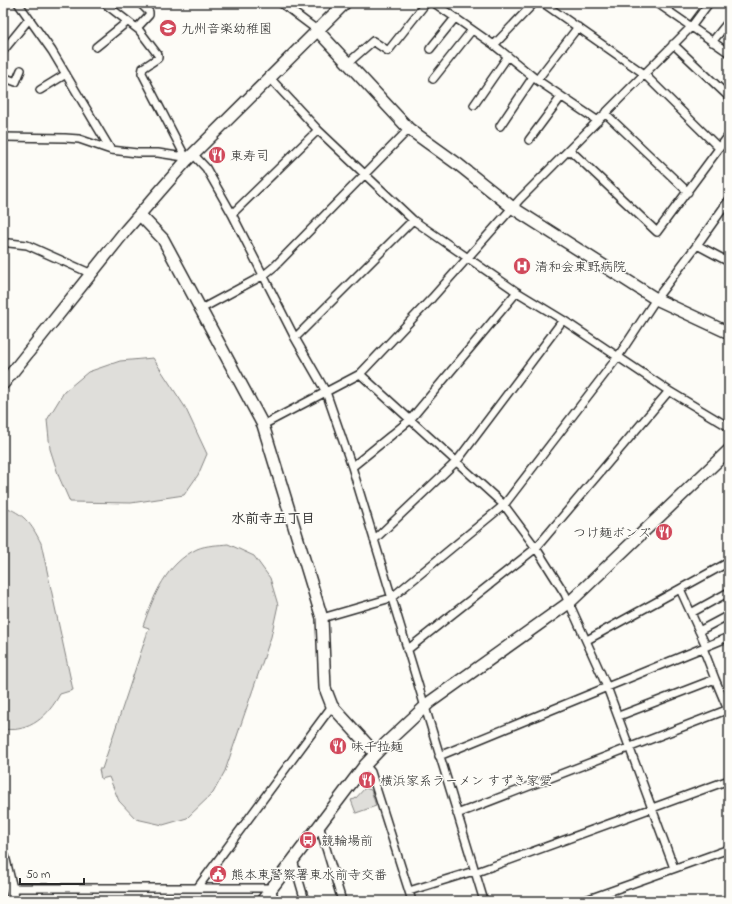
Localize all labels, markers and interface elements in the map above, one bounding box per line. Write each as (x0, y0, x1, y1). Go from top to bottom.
school or university icon: 九州音楽幼稚園 (158, 18, 178, 38)
place label: 九州音楽幼稚園 (181, 20, 272, 39)
restaurant icon: 東寿司 (207, 145, 227, 165)
place label: 東寿司 (230, 147, 269, 166)
hospital icon: 清和会東野病院 (512, 256, 532, 276)
place label: 清和会東野病院 (535, 258, 626, 277)
district label: 水前寺五丁目 (231, 509, 315, 530)
restaurant icon: つけ麺ボンズ (654, 522, 674, 542)
place label: つけ麺ボンズ (573, 524, 651, 543)
restaurant icon: 味千拉麺 (328, 736, 348, 756)
place label: 味千拉麺 (351, 738, 403, 757)
restaurant icon: 横浜家系ラーメン すずき家愛 (357, 770, 377, 790)
place label: 横浜家系ラーメン すずき家愛 (380, 772, 552, 791)
bus stop icon: 競輪場前 (298, 830, 318, 850)
place label: 競輪場前 (321, 832, 373, 851)
scale bar (20, 860, 84, 886)
public building icon: 熊本東警察署東水前寺交番 (208, 864, 228, 884)
text: 50 m (26, 866, 50, 884)
place label: 熊本東警察署東水前寺交番 (231, 866, 387, 885)

